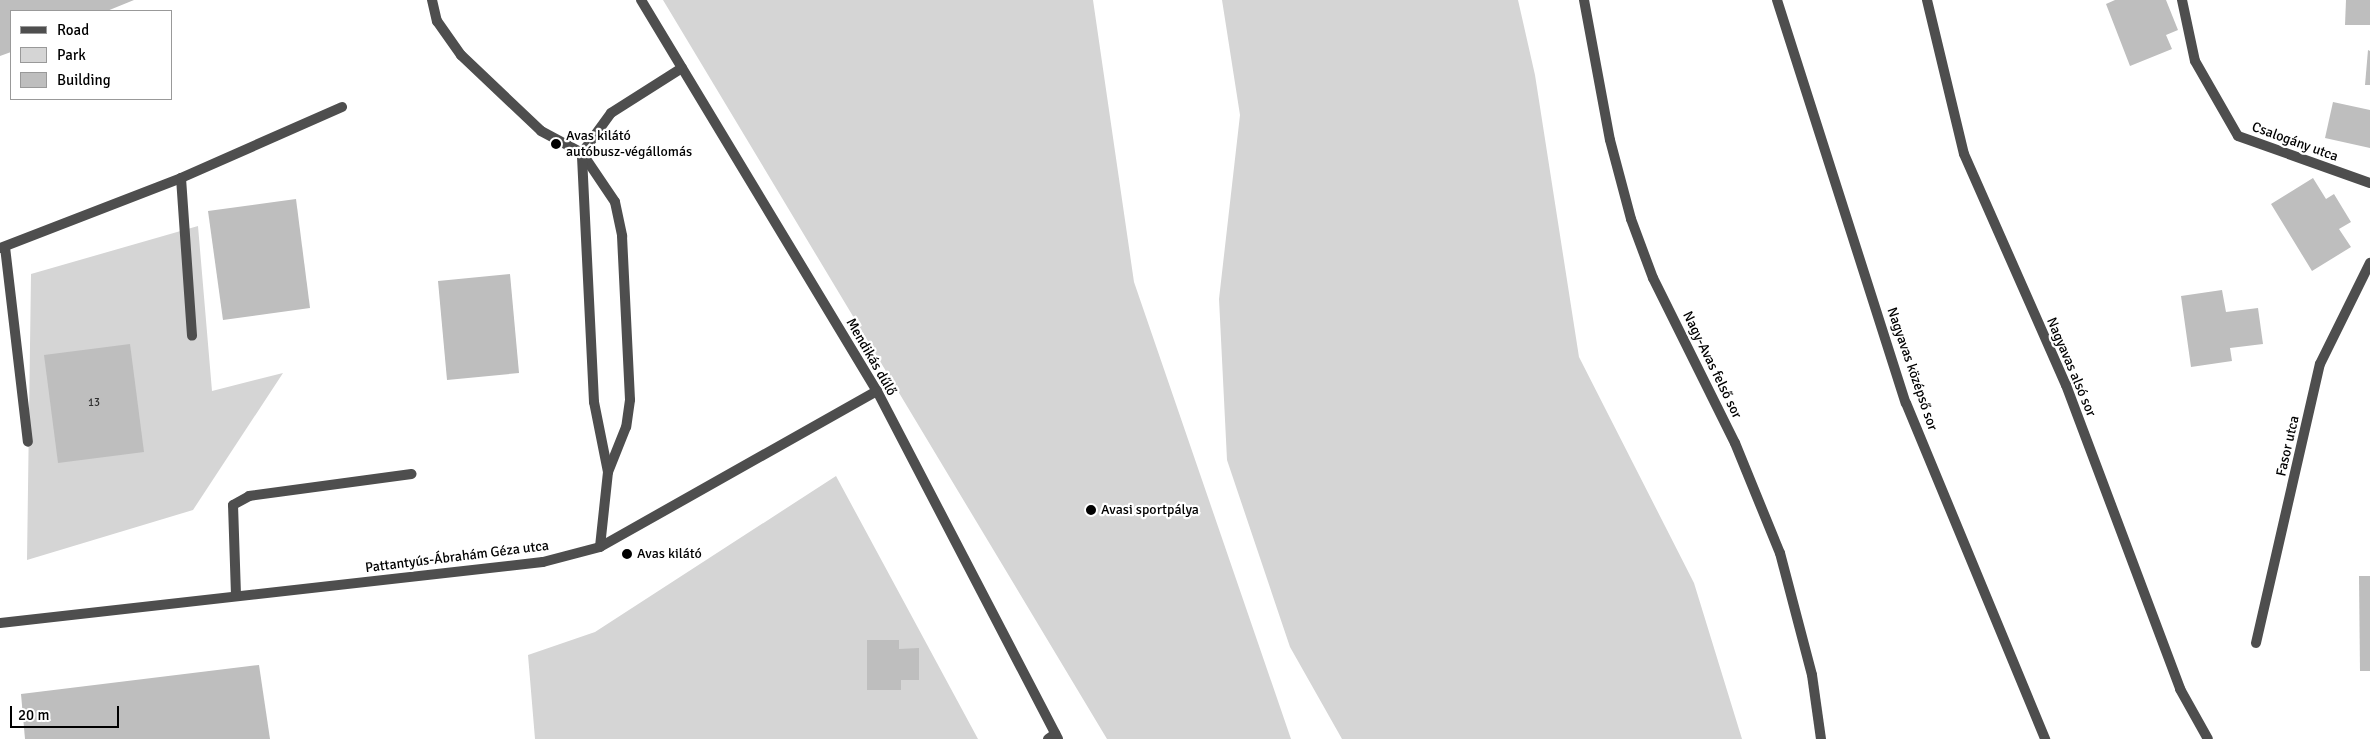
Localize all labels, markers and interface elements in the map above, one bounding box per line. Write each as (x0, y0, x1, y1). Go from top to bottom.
legend (10, 10, 172, 100)
text: Road (57, 21, 89, 39)
text: Park (57, 46, 86, 64)
text: Building (57, 71, 111, 89)
street label: Csalogány utca (2250, 119, 2340, 165)
place label: Avas kilátó autóbusz-végállomás (566, 128, 692, 160)
marker: Avas kilátó autóbusz-végállomás (550, 138, 562, 150)
street label: Nagyavas középső sor (1883, 305, 1941, 433)
street label: Nagy-Avas felső sor (1679, 309, 1745, 421)
street label: Mendikás dűlő (842, 315, 900, 399)
street label: Nagyavas alsó sor (2043, 315, 2099, 419)
house number: 13 (88, 396, 100, 410)
street label: Fasor utca (2273, 414, 2303, 478)
place label: Avasi sportpálya (1101, 502, 1199, 518)
marker: Avasi sportpálya (1085, 504, 1097, 516)
street label: Pattantyús-Ábrahám Géza utca (364, 537, 550, 577)
place label: Avas kilátó (637, 546, 702, 562)
marker: Avas kilátó (621, 548, 633, 560)
scale bar (12, 696, 121, 728)
text: 20 m (18, 706, 49, 724)

